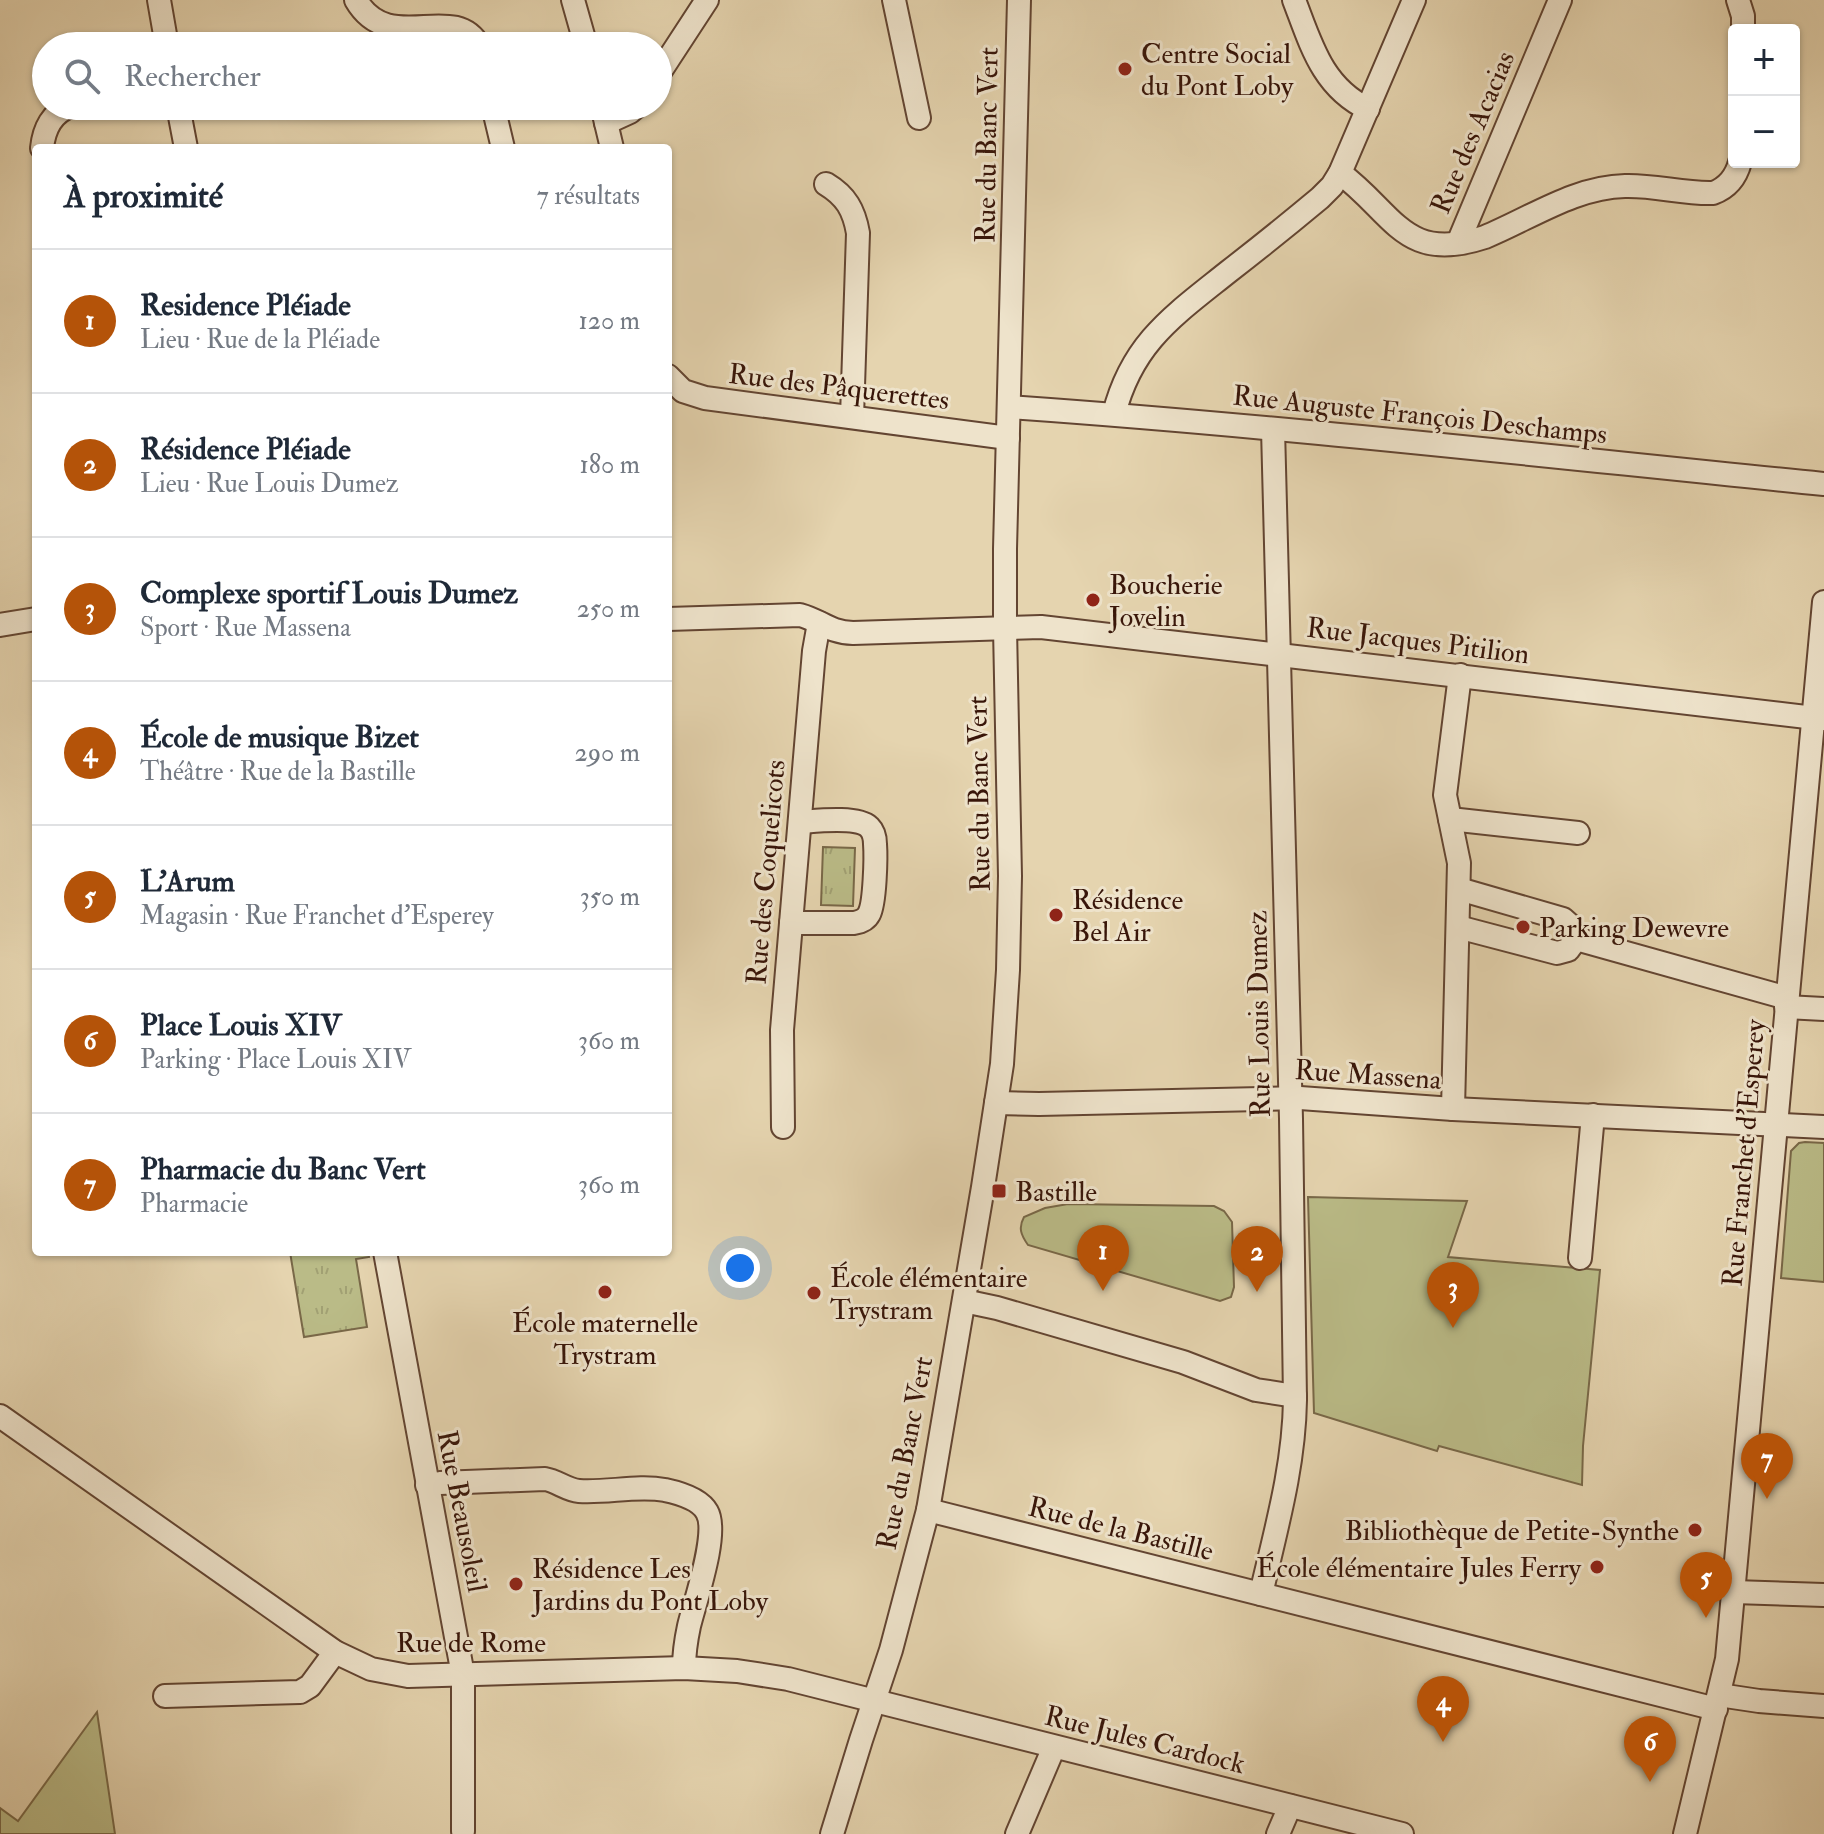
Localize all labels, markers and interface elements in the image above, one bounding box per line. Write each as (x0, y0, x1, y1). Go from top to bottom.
map controls (1728, 24, 1800, 168)
button: + (1728, 24, 1800, 96)
search box (32, 32, 672, 120)
place label: Centre Social du Pont Loby (1141, 37, 1294, 104)
street label: Rue des Acacias (1423, 46, 1523, 219)
street label: Rue du Banc Vert (968, 47, 1007, 243)
icon: search (60, 54, 104, 98)
text: Rechercher (124, 58, 261, 95)
marker: Centre Social du Pont Loby (1116, 60, 1134, 78)
button: − (1728, 96, 1800, 168)
text: À proximité (64, 175, 223, 218)
text: 7 résultats (537, 180, 640, 212)
text: Residence Pléiade (140, 287, 351, 324)
text: 1 (85, 305, 95, 337)
text: 120 m (579, 305, 640, 337)
text: Lieu · Rue de la Pléiade (140, 324, 380, 356)
street label: Rue des Pâquerettes (726, 357, 951, 418)
street label: Rue Auguste François Deschamps (1231, 378, 1609, 453)
text: Résidence Pléiade (140, 431, 351, 468)
text: 2 (83, 449, 97, 481)
text: 180 m (580, 449, 640, 481)
text: Lieu · Rue Louis Dumez (140, 468, 399, 500)
place label: Boucherie Jovelin (1108, 568, 1223, 635)
text: Complexe sportif Louis Dumez (140, 575, 518, 612)
marker: Boucherie Jovelin (1084, 591, 1102, 609)
text: 3 (85, 593, 95, 625)
text: 250 m (577, 593, 640, 625)
street label: Rue Jacques Pitilion (1304, 610, 1531, 673)
text: Sport · Rue Massena (140, 612, 351, 644)
street label: Rue du Banc Vert (960, 696, 999, 892)
text: École de musique Bizet (140, 719, 419, 756)
text: 4 (83, 737, 97, 769)
text: 290 m (575, 737, 640, 769)
text: Théâtre · Rue de la Bastille (140, 756, 416, 788)
street label: Rue des Coquelicots (739, 758, 794, 986)
text: L'Arum (140, 863, 235, 900)
text: 5 (84, 881, 96, 913)
text: 350 m (580, 881, 640, 913)
place label: Résidence Bel Air (1072, 883, 1184, 950)
text: Magasin · Rue Franchet d'Esperey (140, 900, 494, 932)
marker: Résidence Bel Air (1047, 906, 1065, 924)
street label: Rue Louis Dumez (1240, 910, 1279, 1118)
place label: Parking Dewevre (1539, 911, 1729, 946)
marker: Parking Dewevre (1514, 918, 1532, 936)
text: Place Louis XIV (140, 1007, 341, 1044)
street label: Rue Franchet d'Esperey (1715, 1017, 1774, 1288)
text: 6 (83, 1025, 97, 1057)
text: 360 m (578, 1025, 640, 1057)
text: Parking · Place Louis XIV (140, 1044, 411, 1076)
street label: Rue Massena (1293, 1053, 1443, 1098)
text: Pharmacie du Banc Vert (140, 1151, 426, 1188)
text: 7 (84, 1169, 96, 1201)
text: 360 m (578, 1169, 640, 1201)
place label: Bastille (1015, 1175, 1097, 1210)
marker: Bastille (990, 1182, 1008, 1200)
text: Pharmacie (140, 1188, 248, 1220)
pin: 1 (1077, 1225, 1129, 1291)
pin: 2 (1231, 1226, 1283, 1292)
your location (720, 1248, 760, 1288)
place label: École élémentaire Trystram (830, 1261, 1028, 1328)
pin: 3 (1427, 1262, 1479, 1328)
marker: École maternelle Trystram (596, 1283, 614, 1301)
marker: École élémentaire Trystram (805, 1284, 823, 1302)
place label: École maternelle Trystram (512, 1306, 698, 1373)
street label: Rue du Banc Vert (870, 1354, 941, 1553)
street label: Rue Beausoleil (429, 1427, 494, 1595)
pin: 7 (1741, 1433, 1793, 1499)
street label: Rue de la Bastille (1024, 1490, 1217, 1569)
place label: Bibliothèque de Petite-Synthe (1345, 1514, 1679, 1549)
marker: Bibliothèque de Petite-Synthe (1686, 1521, 1704, 1539)
place label: École élémentaire Jules Ferry (1256, 1551, 1582, 1586)
place label: Résidence Les Jardins du Pont Loby (531, 1552, 769, 1619)
pin: 5 (1680, 1552, 1732, 1618)
marker: École élémentaire Jules Ferry (1588, 1558, 1606, 1576)
marker: Résidence Les Jardins du Pont Loby (507, 1575, 525, 1593)
street label: Rue de Rome (396, 1626, 546, 1661)
pin: 4 (1417, 1676, 1469, 1742)
street label: Rue Jules Cardock (1041, 1699, 1249, 1782)
pin: 6 (1624, 1716, 1676, 1782)

